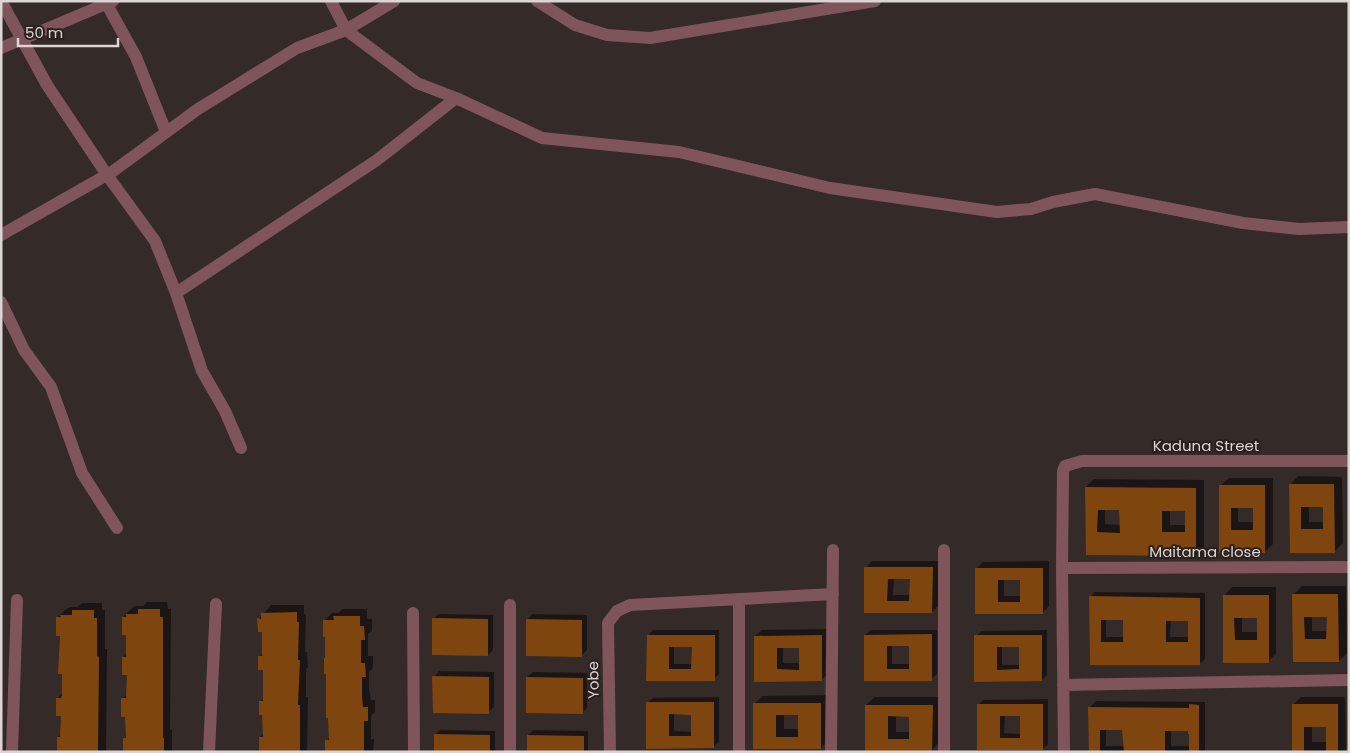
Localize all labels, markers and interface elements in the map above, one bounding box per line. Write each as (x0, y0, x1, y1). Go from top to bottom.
scale bar (18, 15, 118, 47)
text: 50 m (25, 22, 63, 43)
street label: Kaduna Street (1153, 435, 1259, 456)
street label: Maitama close (1149, 541, 1261, 562)
street label: Yobe (582, 661, 604, 699)

